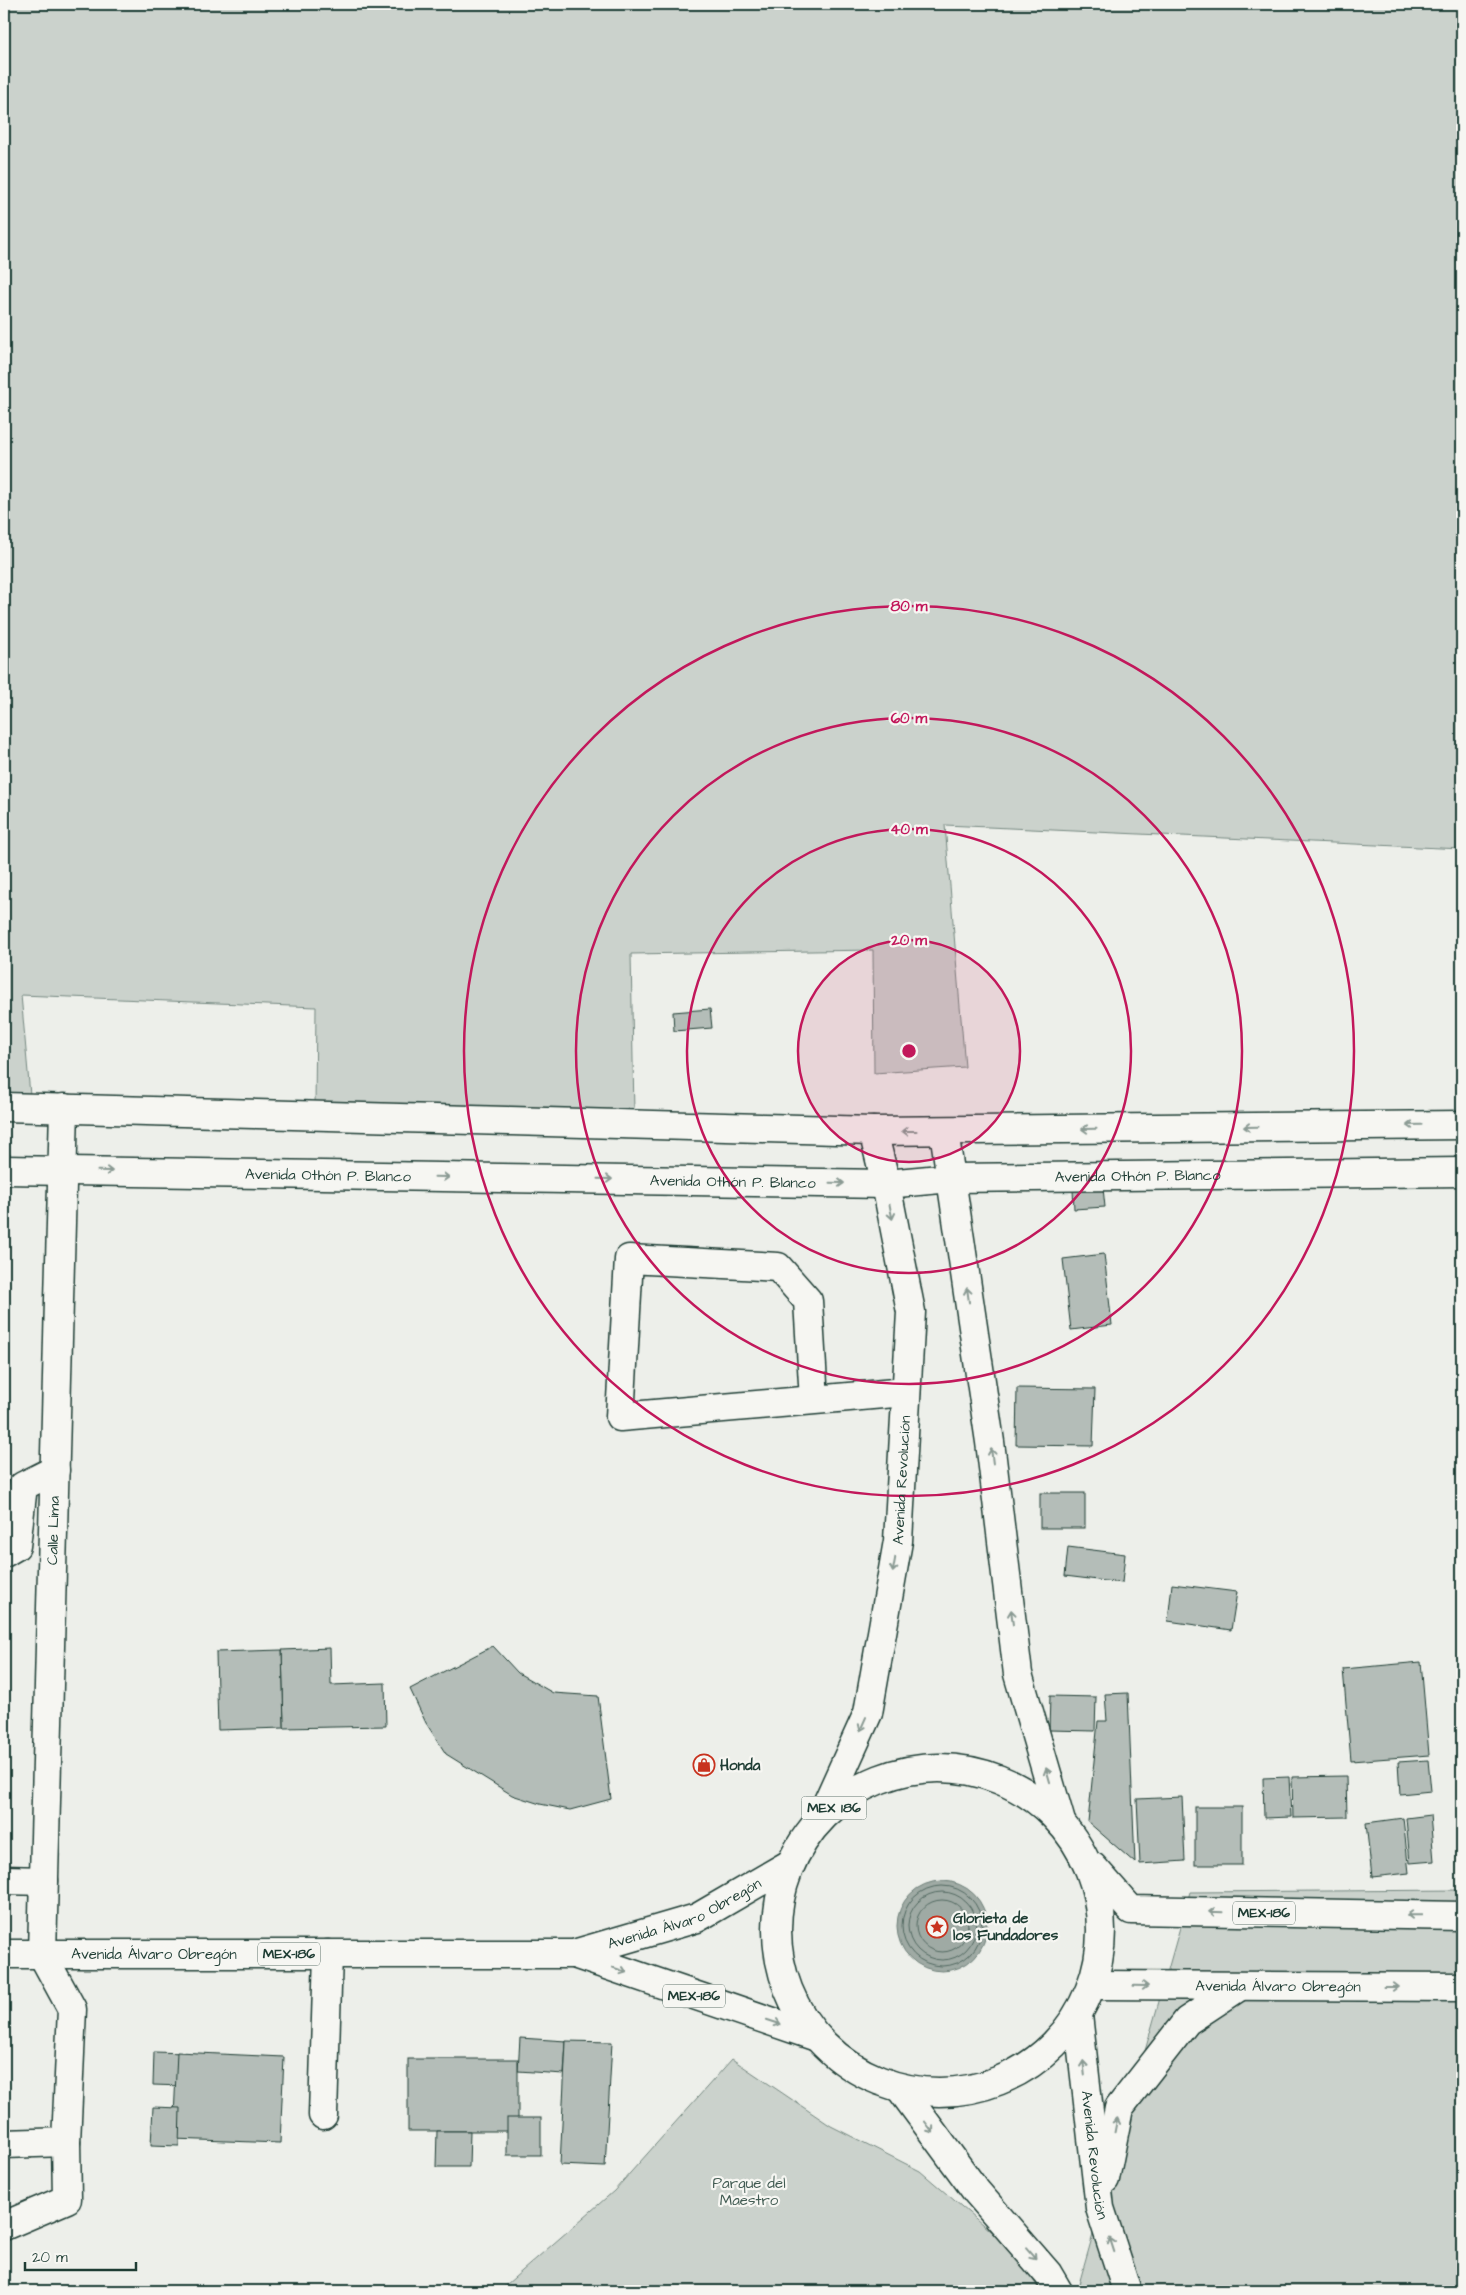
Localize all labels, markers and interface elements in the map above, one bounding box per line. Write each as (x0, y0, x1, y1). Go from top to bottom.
text: 80 m (891, 596, 928, 617)
text: 60 m (891, 708, 928, 729)
text: 40 m (890, 819, 928, 840)
text: 20 m (890, 930, 927, 951)
centre of rings (900, 1042, 918, 1060)
one-way arrow (1406, 1120, 1422, 1130)
one-way arrow (1243, 1122, 1260, 1132)
one-way arrow (1081, 1124, 1097, 1134)
one-way arrow (901, 1126, 917, 1136)
street label: Avenida Othón P. Blanco (245, 1163, 412, 1187)
street label: Avenida Othón P. Blanco (1054, 1164, 1221, 1187)
one-way arrow (96, 1166, 113, 1176)
street label: Avenida Othón P. Blanco (650, 1170, 817, 1193)
one-way arrow (434, 1172, 450, 1181)
one-way arrow (597, 1175, 613, 1184)
one-way arrow (829, 1179, 845, 1188)
one-way arrow (887, 1204, 897, 1220)
one-way arrow (963, 1287, 973, 1303)
street label: Avenida Revolución (887, 1414, 916, 1545)
one-way arrow (987, 1448, 997, 1464)
street label: Calle Lima (42, 1495, 64, 1565)
one-way arrow (888, 1556, 898, 1572)
one-way arrow (1006, 1609, 1016, 1625)
one-way arrow (858, 1716, 868, 1731)
shop icon: Honda (692, 1753, 716, 1777)
place label: Honda (720, 1755, 761, 1776)
one-way arrow (1042, 1768, 1052, 1784)
road number: MEX 186 (802, 1796, 866, 1820)
street label: Avenida Álvaro Obregón (605, 1872, 765, 1954)
road number: MEX-186 (1233, 1902, 1295, 1925)
one-way arrow (1208, 1907, 1224, 1917)
place label: Glorieta de los Fundadores (953, 1908, 1059, 1946)
one-way arrow (1406, 1910, 1422, 1920)
place icon: Glorieta de los Fundadores (925, 1915, 949, 1939)
road number: MEX-186 (258, 1942, 320, 1966)
street label: Avenida Álvaro Obregón (71, 1944, 237, 1966)
one-way arrow (612, 1966, 627, 1975)
street label: Avenida Álvaro Obregón (1195, 1975, 1361, 1998)
one-way arrow (1133, 1981, 1149, 1991)
one-way arrow (1383, 1982, 1399, 1992)
road number: MEX-186 (663, 1984, 725, 2008)
one-way arrow (765, 2018, 781, 2028)
one-way arrow (1079, 2060, 1089, 2076)
street label: Avenida Revolución (1076, 2090, 1114, 2223)
one-way arrow (1111, 2118, 1121, 2134)
one-way arrow (924, 2120, 934, 2134)
park label: Parque del Maestro (712, 2173, 786, 2211)
one-way arrow (1107, 2238, 1116, 2253)
scale bar (25, 2240, 136, 2272)
text: 20 m (32, 2247, 68, 2268)
one-way arrow (1025, 2247, 1036, 2260)

